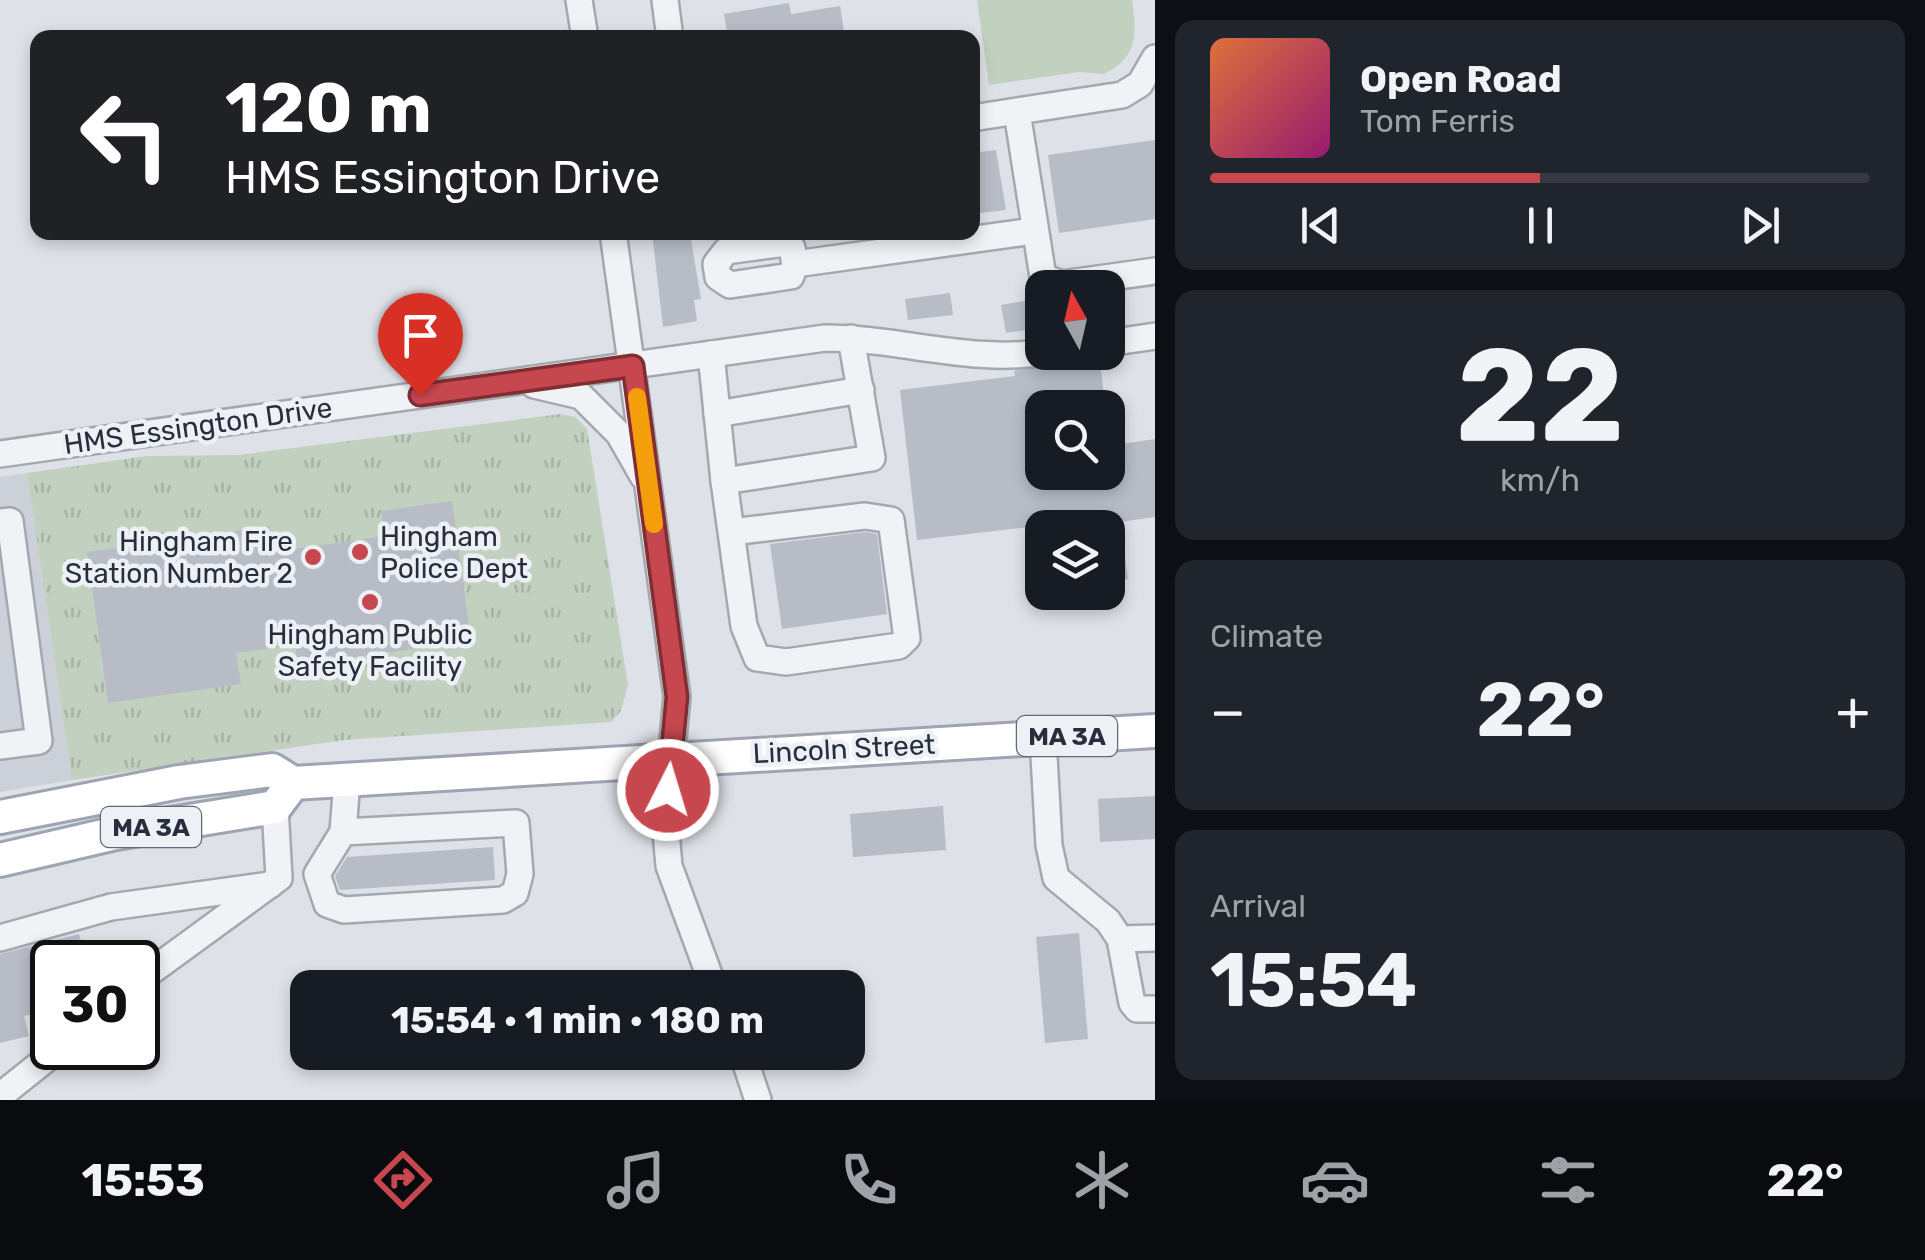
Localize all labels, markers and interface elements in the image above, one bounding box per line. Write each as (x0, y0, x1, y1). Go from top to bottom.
text: Open Road (1360, 56, 1562, 102)
text: 120 m (225, 67, 432, 150)
icon: left (60, 70, 190, 200)
text: Tom Ferris (1360, 102, 1515, 140)
text: HMS Essington Drive (225, 151, 660, 204)
icon: previous (1293, 198, 1348, 253)
icon: pause (1513, 198, 1568, 253)
icon: next (1733, 198, 1788, 253)
north arrow (1025, 270, 1125, 370)
map controls (1025, 270, 1125, 610)
pin (378, 293, 463, 396)
icon: arrive (393, 308, 448, 363)
text: 22 (1455, 318, 1625, 473)
button: search (1025, 390, 1125, 490)
street label: HMS Essington Drive (62, 391, 334, 461)
text: km/h (1500, 461, 1580, 499)
button: layers (1025, 510, 1125, 610)
place label: Hingham Police Dept (380, 520, 528, 585)
place label: Hingham Fire Station Number 2 (65, 525, 293, 590)
marker: Hingham Police Dept (349, 541, 371, 563)
marker: Hingham Fire Station Number 2 (302, 546, 324, 568)
marker: Hingham Public Safety Facility (359, 591, 381, 613)
text: Climate (1210, 617, 1323, 655)
place label: Hingham Public Safety Facility (267, 618, 473, 683)
text: 22° (1477, 666, 1605, 755)
text: − (1210, 679, 1246, 744)
text: + (1836, 679, 1870, 744)
road number: MA 3A (1017, 716, 1117, 756)
street label: Lincoln Street (752, 728, 936, 770)
position arrow (616, 738, 720, 842)
road number: MA 3A (101, 807, 201, 847)
text: Arrival (1210, 887, 1306, 925)
text: 15:54 (1210, 936, 1417, 1025)
speed limit sign: 30 (30, 940, 160, 1070)
text: 15:54 · 1 min · 180 m (391, 997, 764, 1043)
icon: directions (368, 1145, 438, 1215)
icon: music (601, 1145, 671, 1215)
icon: phone (834, 1145, 904, 1215)
icon: climate (1067, 1145, 1137, 1215)
icon: car (1300, 1145, 1370, 1215)
icon: filters (1533, 1145, 1603, 1215)
text: 15:53 (82, 1154, 205, 1207)
text: 22° (1766, 1154, 1843, 1207)

